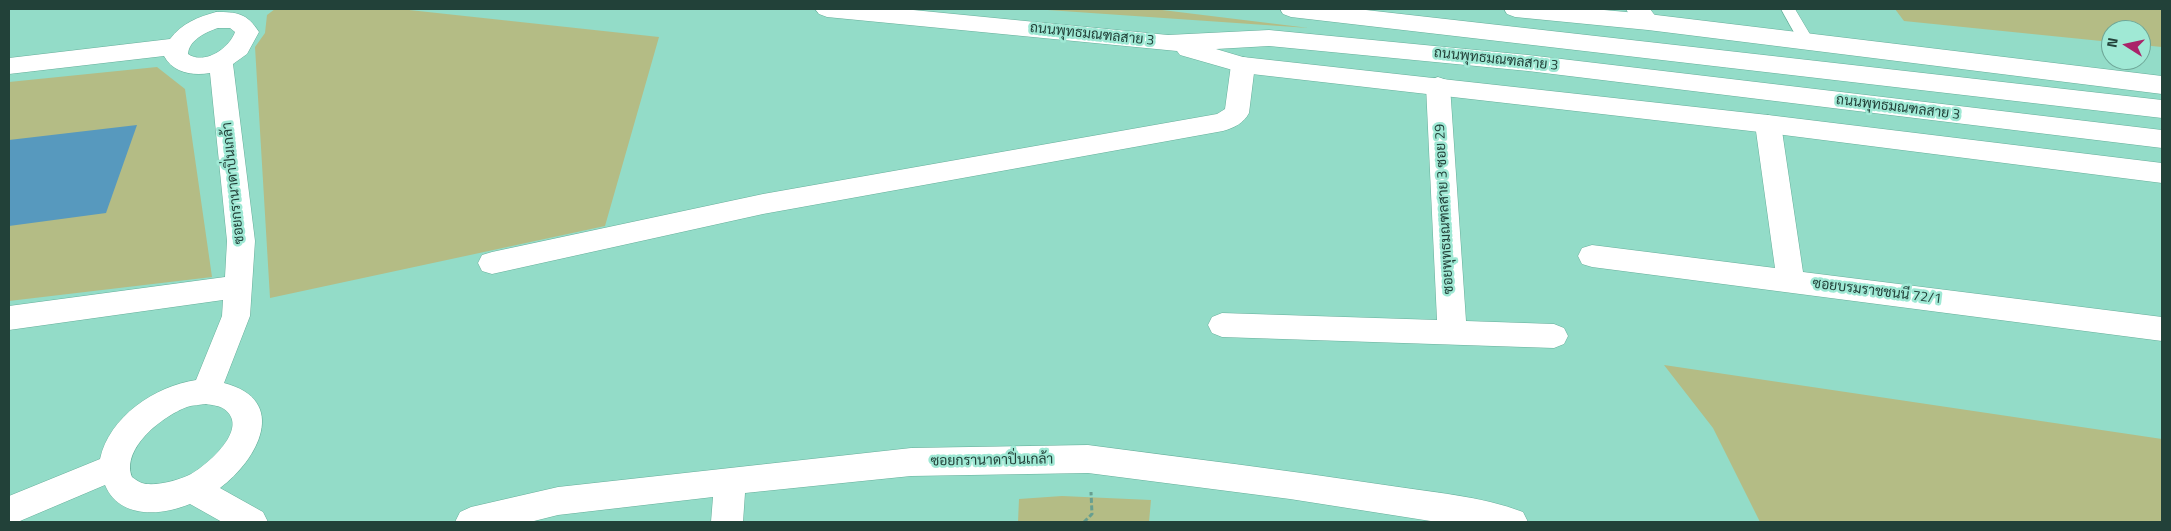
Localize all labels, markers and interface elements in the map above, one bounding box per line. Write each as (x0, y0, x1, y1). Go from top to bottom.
street label: ถนนพุทธมณฑลสาย 3 (1029, 20, 1155, 50)
north arrow (2101, 20, 2151, 70)
text: N (2101, 36, 2123, 49)
street label: ถนนพุทธมณฑลสาย 3 (1433, 45, 1559, 75)
street label: ถนนพุทธมณฑลสาย 3 (1835, 92, 1961, 124)
street label: ซอยกรานาดาปิ่นเกล้า (219, 121, 249, 245)
street label: ซอยพุทธมณฑลสาย 3 ซอย 29 (1432, 123, 1458, 295)
street label: ซอยบรมราชชนนี 72/1 (1811, 276, 1943, 308)
street label: ซอยกรานาดาปิ่นเกล้า (931, 452, 1053, 470)

